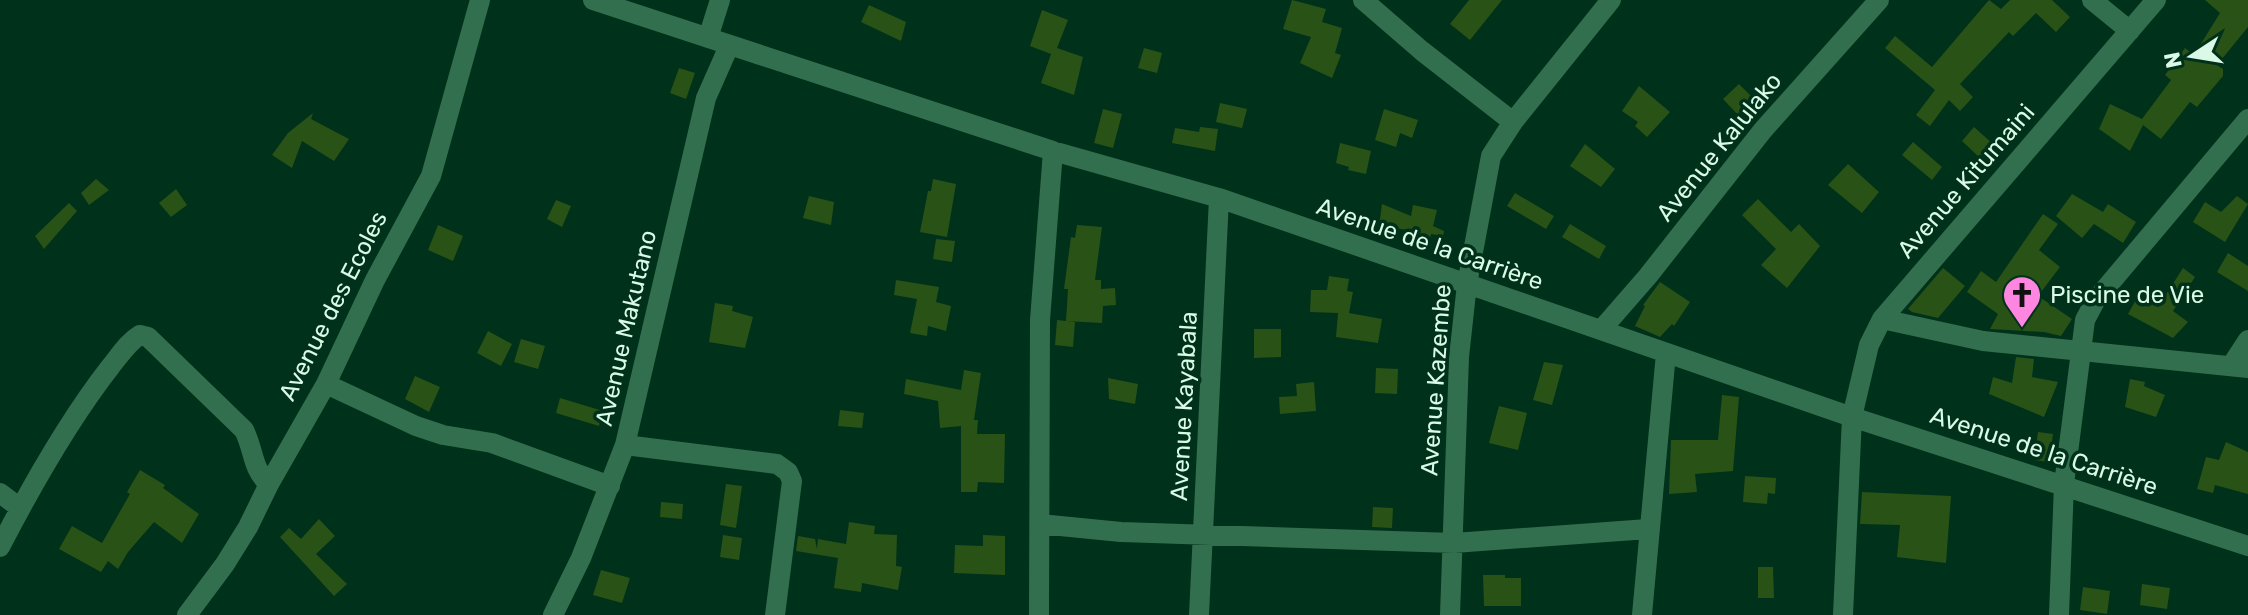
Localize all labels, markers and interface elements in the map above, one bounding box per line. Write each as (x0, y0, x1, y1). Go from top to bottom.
north arrow (2152, 16, 2232, 96)
text: N (2158, 50, 2188, 71)
street label: Avenue Kalulako (1651, 67, 1787, 227)
street label: Avenue Kitumaini (1892, 98, 2040, 264)
street label: Avenue de la Carrière (1313, 192, 1547, 296)
street label: Avenue des Ecoles (273, 207, 393, 405)
street label: Avenue Makutano (590, 227, 662, 429)
church icon: Piscine de Vie (2001, 274, 2043, 329)
place label: Piscine de Vie (2050, 281, 2204, 309)
street label: Avenue Kazembe (1415, 283, 1457, 477)
street label: Avenue Kayabala (1165, 310, 1203, 502)
street label: Avenue de la Carrière (1927, 401, 2161, 501)

